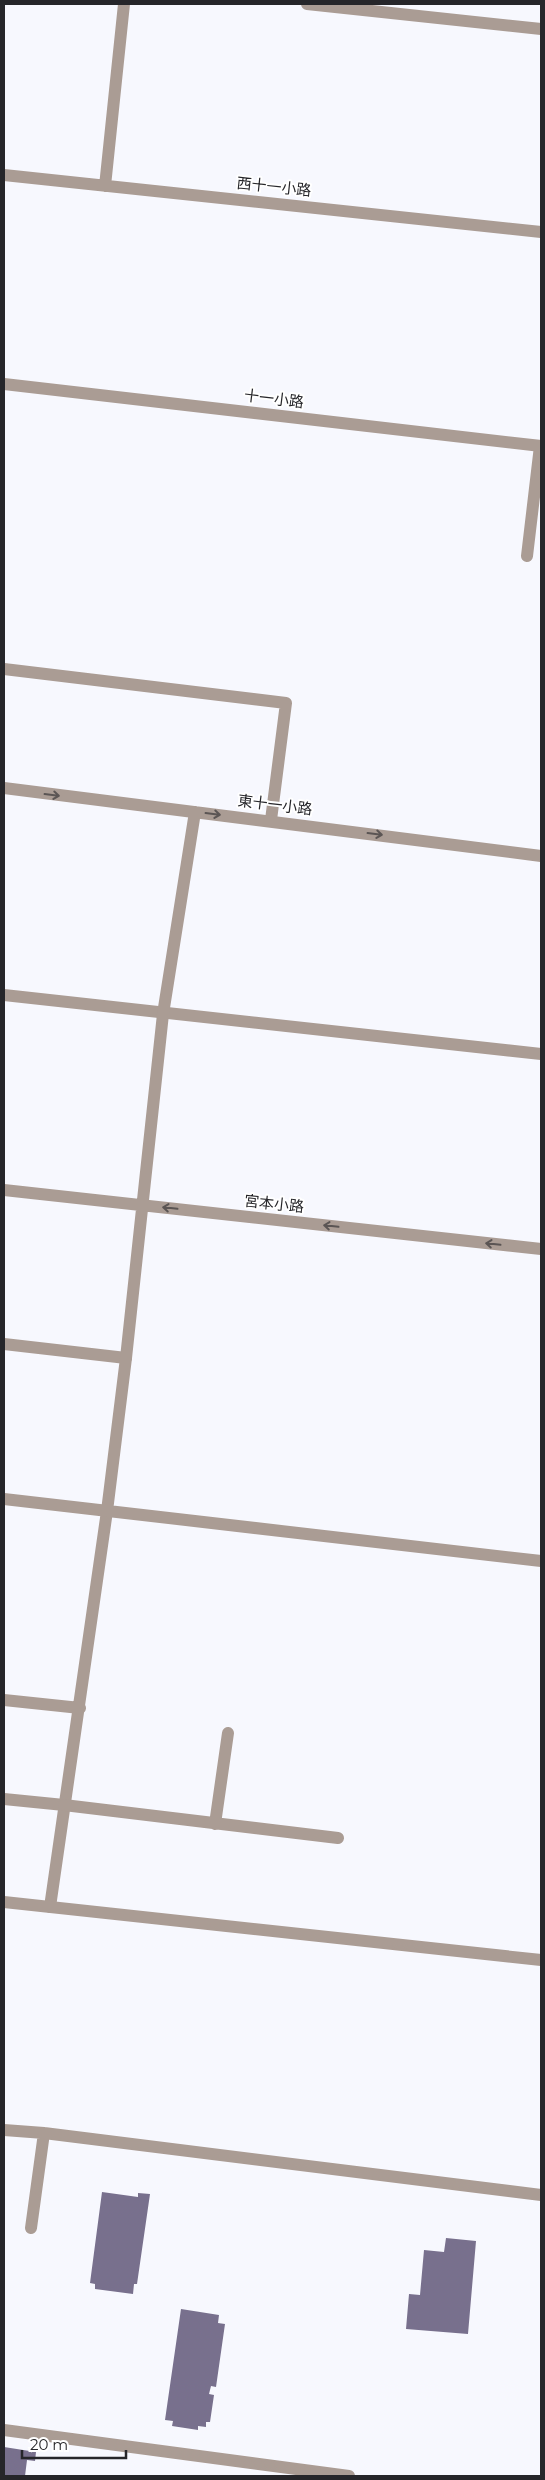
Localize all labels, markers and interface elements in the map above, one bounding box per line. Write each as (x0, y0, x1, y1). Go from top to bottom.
street label: 西十一小路 (236, 173, 312, 200)
street label: 十一小路 (243, 385, 305, 412)
one-way arrow (44, 790, 60, 800)
street label: 東十一小路 (237, 791, 313, 819)
one-way arrow (205, 809, 221, 819)
one-way arrow (366, 829, 382, 839)
street label: 宮本小路 (243, 1191, 305, 1216)
one-way arrow (162, 1204, 178, 1213)
one-way arrow (324, 1221, 340, 1231)
one-way arrow (485, 1239, 501, 1249)
scale bar (22, 2428, 126, 2460)
text: 20 m (30, 2435, 68, 2454)

